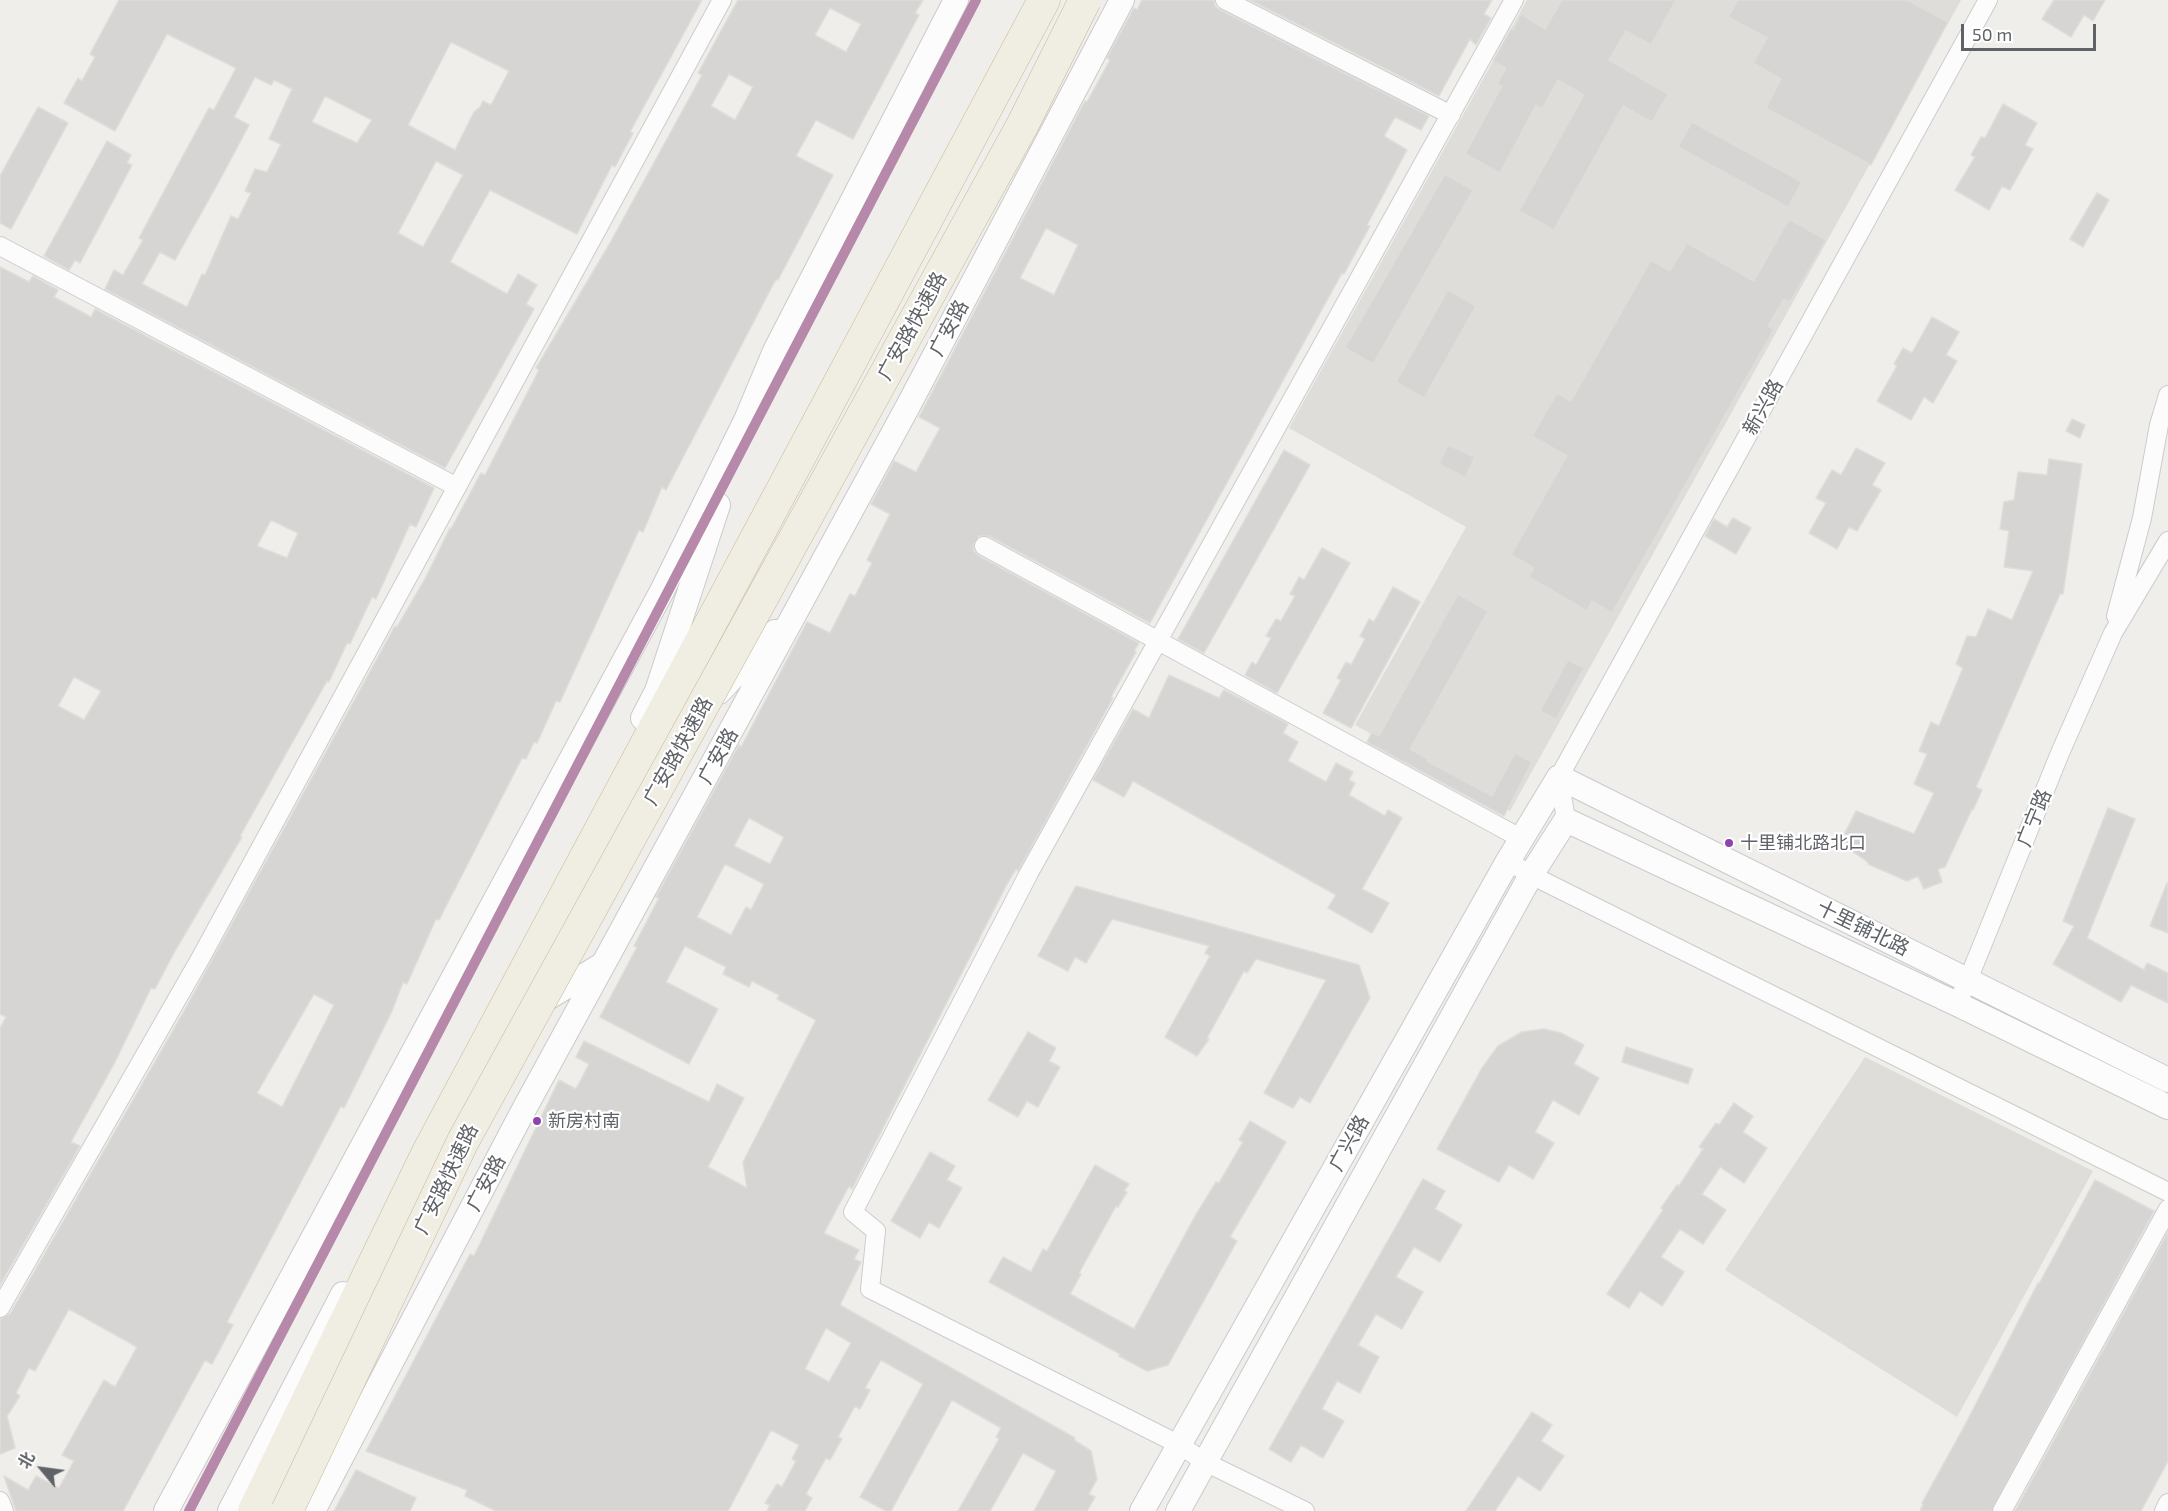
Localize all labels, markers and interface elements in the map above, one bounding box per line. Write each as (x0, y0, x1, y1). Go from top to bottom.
scale bar (1964, 12, 2099, 50)
text: 50 m (1972, 23, 2012, 45)
street label: 广安路快速路 (872, 268, 952, 384)
street label: 广安路 (924, 296, 974, 360)
street label: 新兴路 (1738, 375, 1788, 439)
street label: 广安路快速路 (638, 693, 718, 809)
street label: 广安路 (693, 724, 743, 788)
street label: 广宁路 (2012, 786, 2056, 850)
place label: 十里铺北路北口 (1740, 832, 1866, 854)
marker: 十里铺北路北口 (1723, 837, 1735, 849)
street label: 十里铺北路 (1813, 895, 1913, 961)
place label: 新房村南 (548, 1110, 620, 1132)
street label: 广兴路 (1324, 1111, 1374, 1175)
marker: 新房村南 (531, 1115, 543, 1127)
street label: 广安路快速路 (409, 1120, 483, 1238)
street label: 广安路 (461, 1151, 511, 1215)
north arrow (12, 1439, 72, 1499)
text: 北 (14, 1448, 38, 1472)

